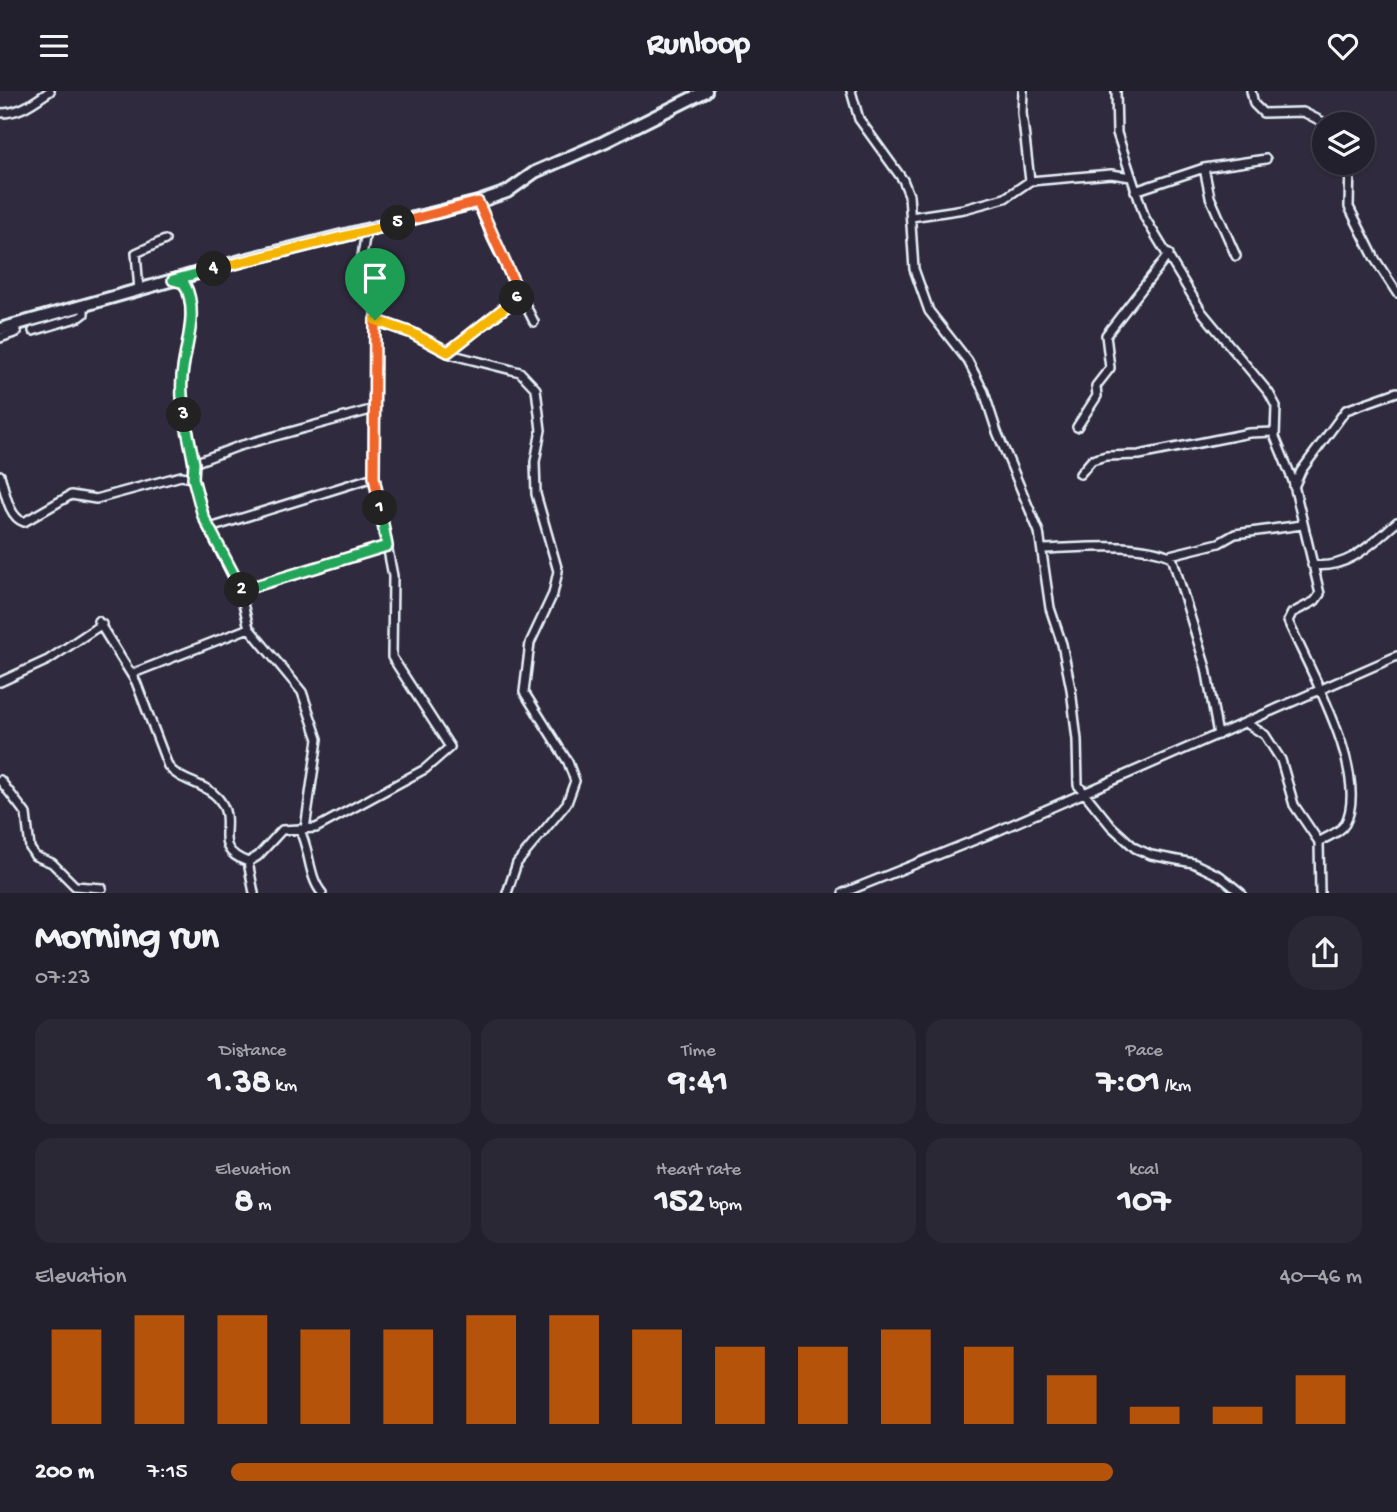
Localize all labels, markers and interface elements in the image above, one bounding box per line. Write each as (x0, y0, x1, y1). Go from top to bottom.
icon: menu (35, 27, 73, 65)
text: Runloop (647, 27, 750, 65)
icon: heart (1324, 27, 1362, 65)
map controls (1312, 112, 1375, 175)
button: layers (1312, 112, 1375, 175)
pin: 5 (380, 205, 416, 241)
text: 5 (393, 211, 403, 234)
pin (345, 248, 405, 320)
pin: 4 (196, 251, 232, 287)
text: 4 (209, 257, 218, 280)
icon: arrive (356, 259, 394, 297)
pin: 6 (500, 281, 534, 315)
text: 6 (512, 286, 521, 309)
pin: 3 (166, 397, 202, 433)
text: 3 (179, 403, 188, 426)
pin: 1 (362, 491, 398, 525)
text: 1 (376, 496, 383, 519)
pin: 2 (224, 573, 260, 607)
text: 2 (237, 578, 246, 601)
button: share (1288, 916, 1362, 990)
text: Morning run (35, 917, 219, 961)
text: 07:23 (35, 965, 90, 992)
text: Distance (219, 1040, 286, 1063)
text: Time (681, 1040, 716, 1063)
text: Pace (1126, 1040, 1163, 1063)
text: 1.38 (208, 1063, 271, 1104)
text: 9:41 (669, 1063, 728, 1104)
text: 7:01 (1097, 1063, 1160, 1104)
text: km (271, 1075, 297, 1098)
text: /km (1160, 1075, 1191, 1098)
text: Elevation (215, 1159, 291, 1182)
text: Heart rate (656, 1159, 741, 1182)
text: kcal (1129, 1159, 1159, 1182)
text: 8 (234, 1182, 253, 1223)
text: 152 (655, 1182, 705, 1223)
text: 107 (1118, 1182, 1170, 1223)
text: m (253, 1194, 271, 1217)
text: bpm (705, 1194, 742, 1217)
text: Elevation (35, 1264, 126, 1291)
text: 40–46 m (1280, 1264, 1362, 1291)
text: 200 m (35, 1459, 94, 1486)
text: 7:15 (147, 1459, 188, 1486)

